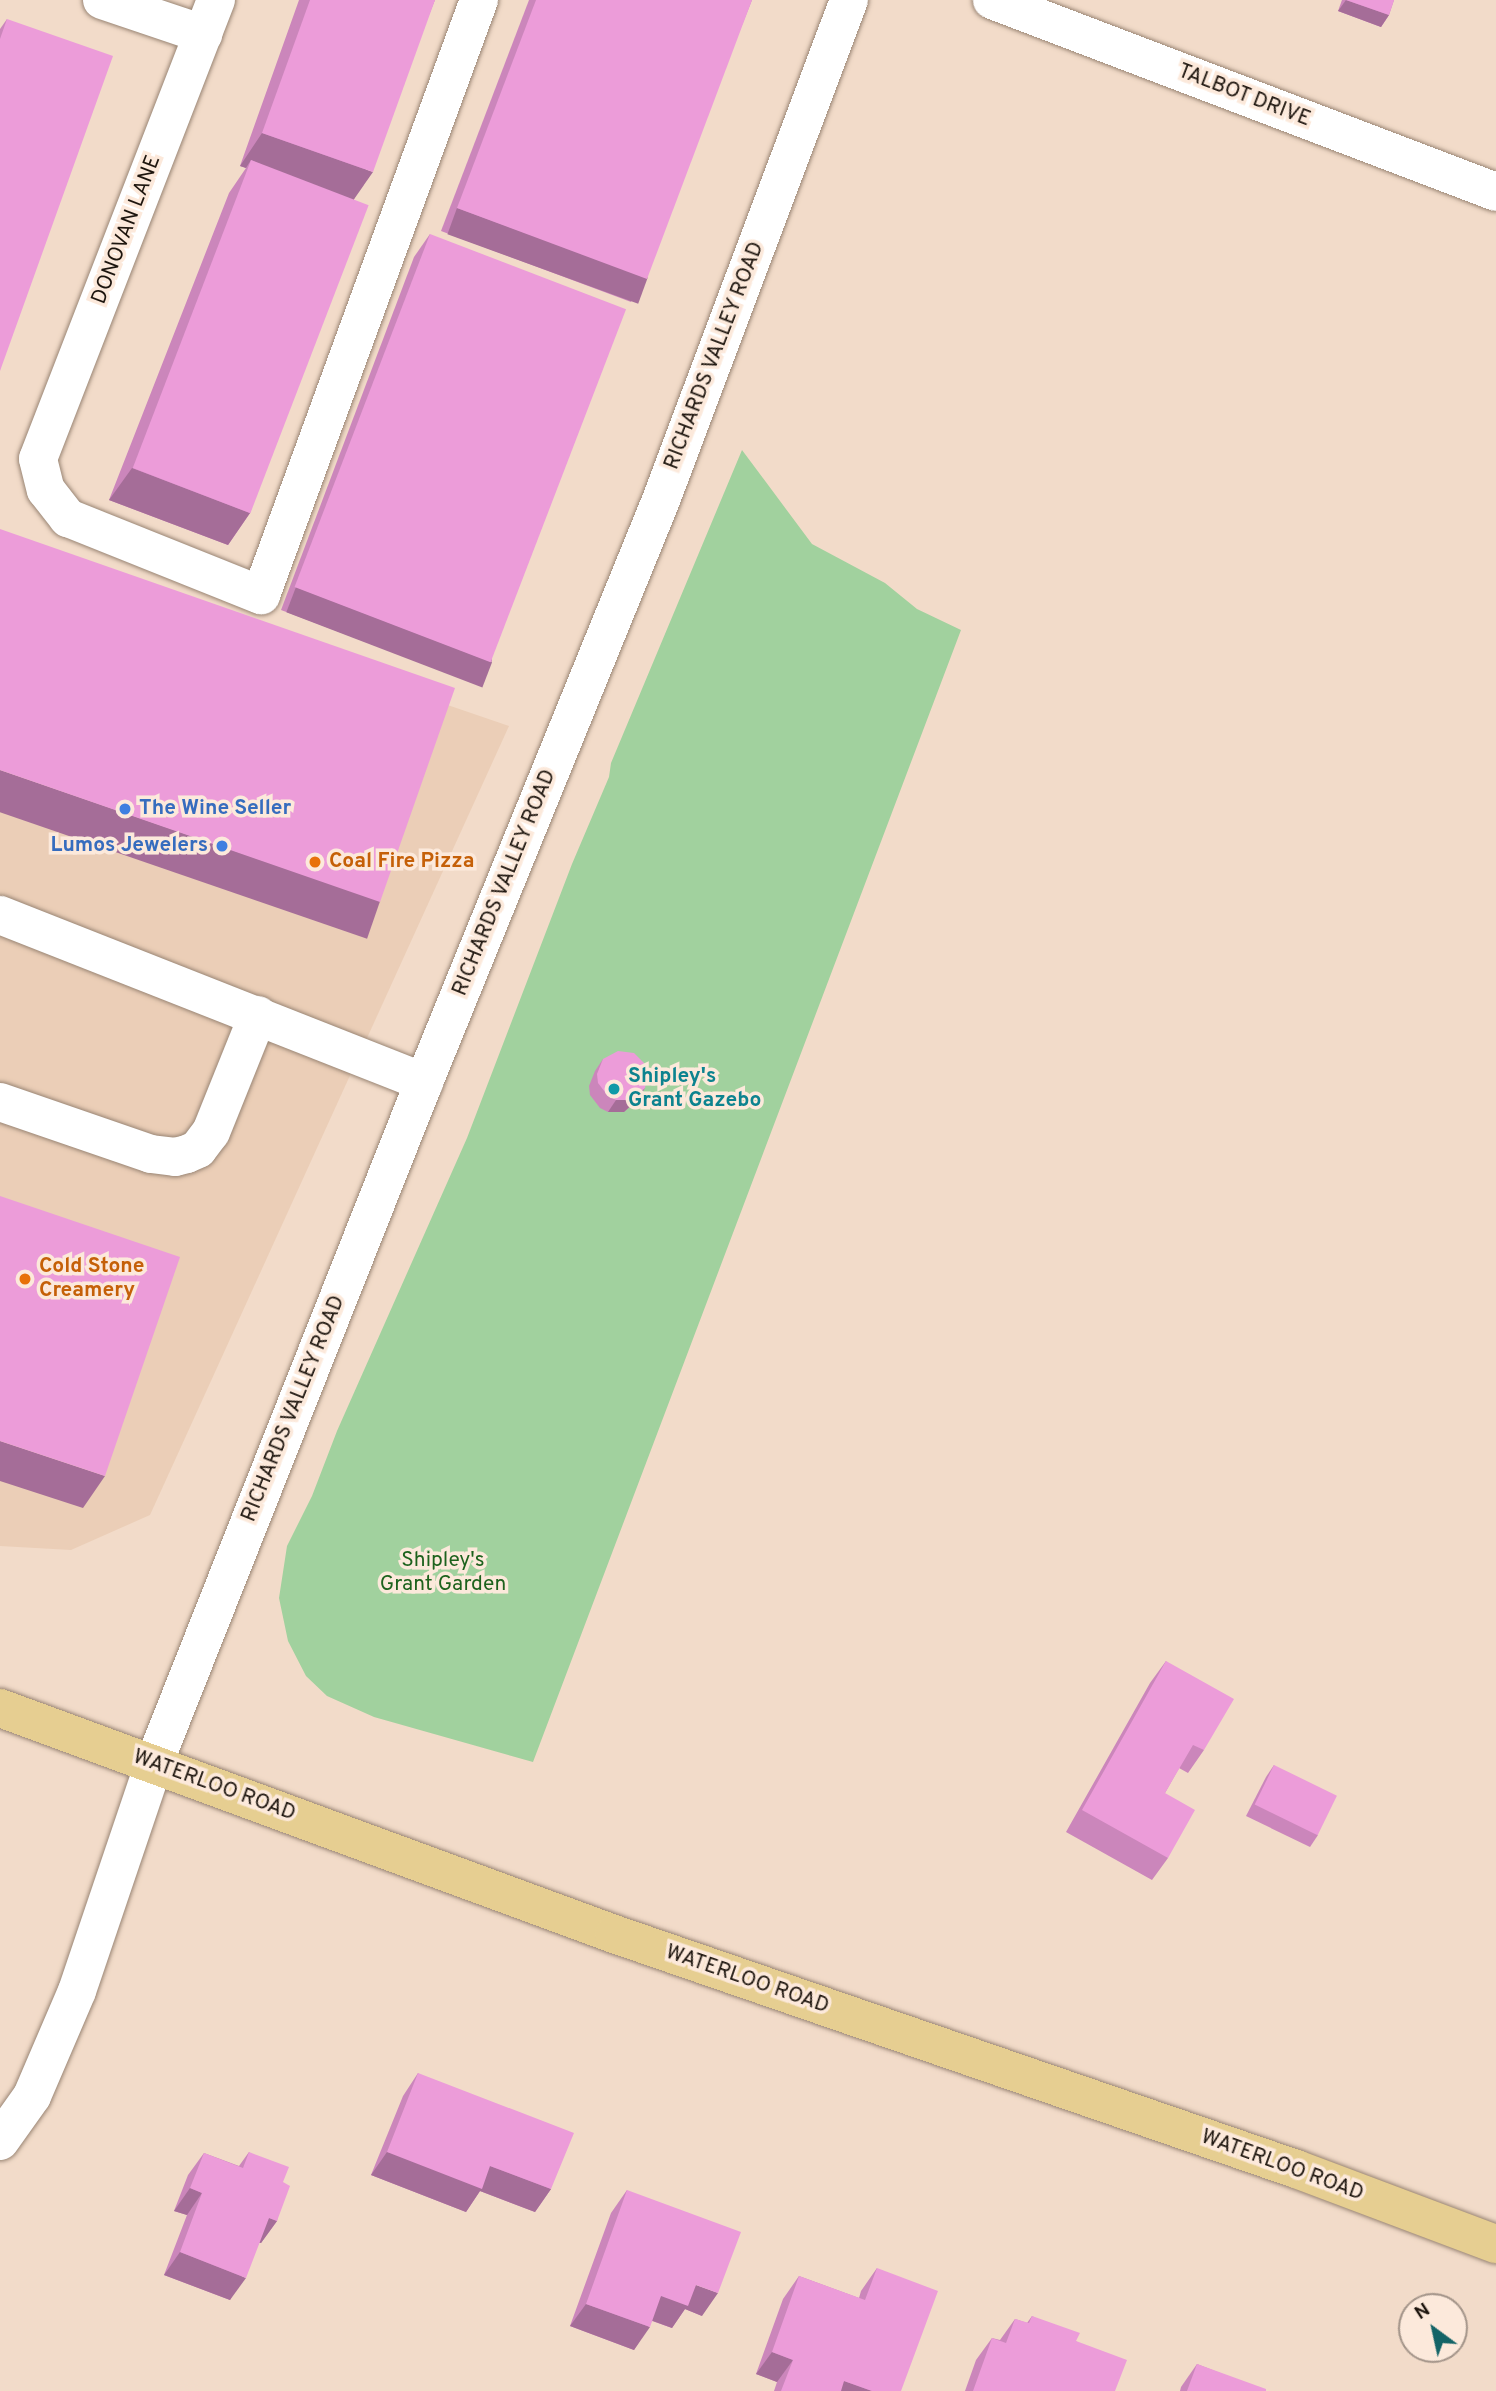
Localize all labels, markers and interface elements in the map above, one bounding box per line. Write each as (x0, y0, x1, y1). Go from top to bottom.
street label: TALBOT DRIVE (1174, 59, 1314, 133)
street label: DONOVAN LANE (87, 152, 167, 308)
street label: RICHARDS VALLEY ROAD (660, 238, 770, 474)
street label: RICHARDS VALLEY ROAD (448, 765, 562, 1001)
place label: The Wine Seller (139, 796, 291, 822)
marker: The Wine Seller (117, 801, 133, 817)
place label: Lumos Jewelers (51, 833, 208, 859)
marker: Lumos Jewelers (214, 838, 230, 854)
place label: Coal Fire Pizza (329, 849, 474, 875)
marker: Coal Fire Pizza (307, 854, 323, 870)
place label: Shipley's Grant Gazebo (628, 1064, 761, 1114)
marker: Shipley's Grant Gazebo (606, 1081, 622, 1097)
place label: Cold Stone Creamery (39, 1254, 144, 1304)
marker: Cold Stone Creamery (17, 1271, 33, 1287)
street label: RICHARDS VALLEY ROAD (237, 1291, 351, 1527)
park label: Shipley's Grant Garden (380, 1548, 506, 1598)
street label: WATERLOO ROAD (129, 1745, 299, 1827)
street label: WATERLOO ROAD (662, 1940, 832, 2020)
street label: WATERLOO ROAD (1197, 2125, 1367, 2207)
north arrow (1398, 2293, 1468, 2363)
text: N (1410, 2298, 1435, 2326)

